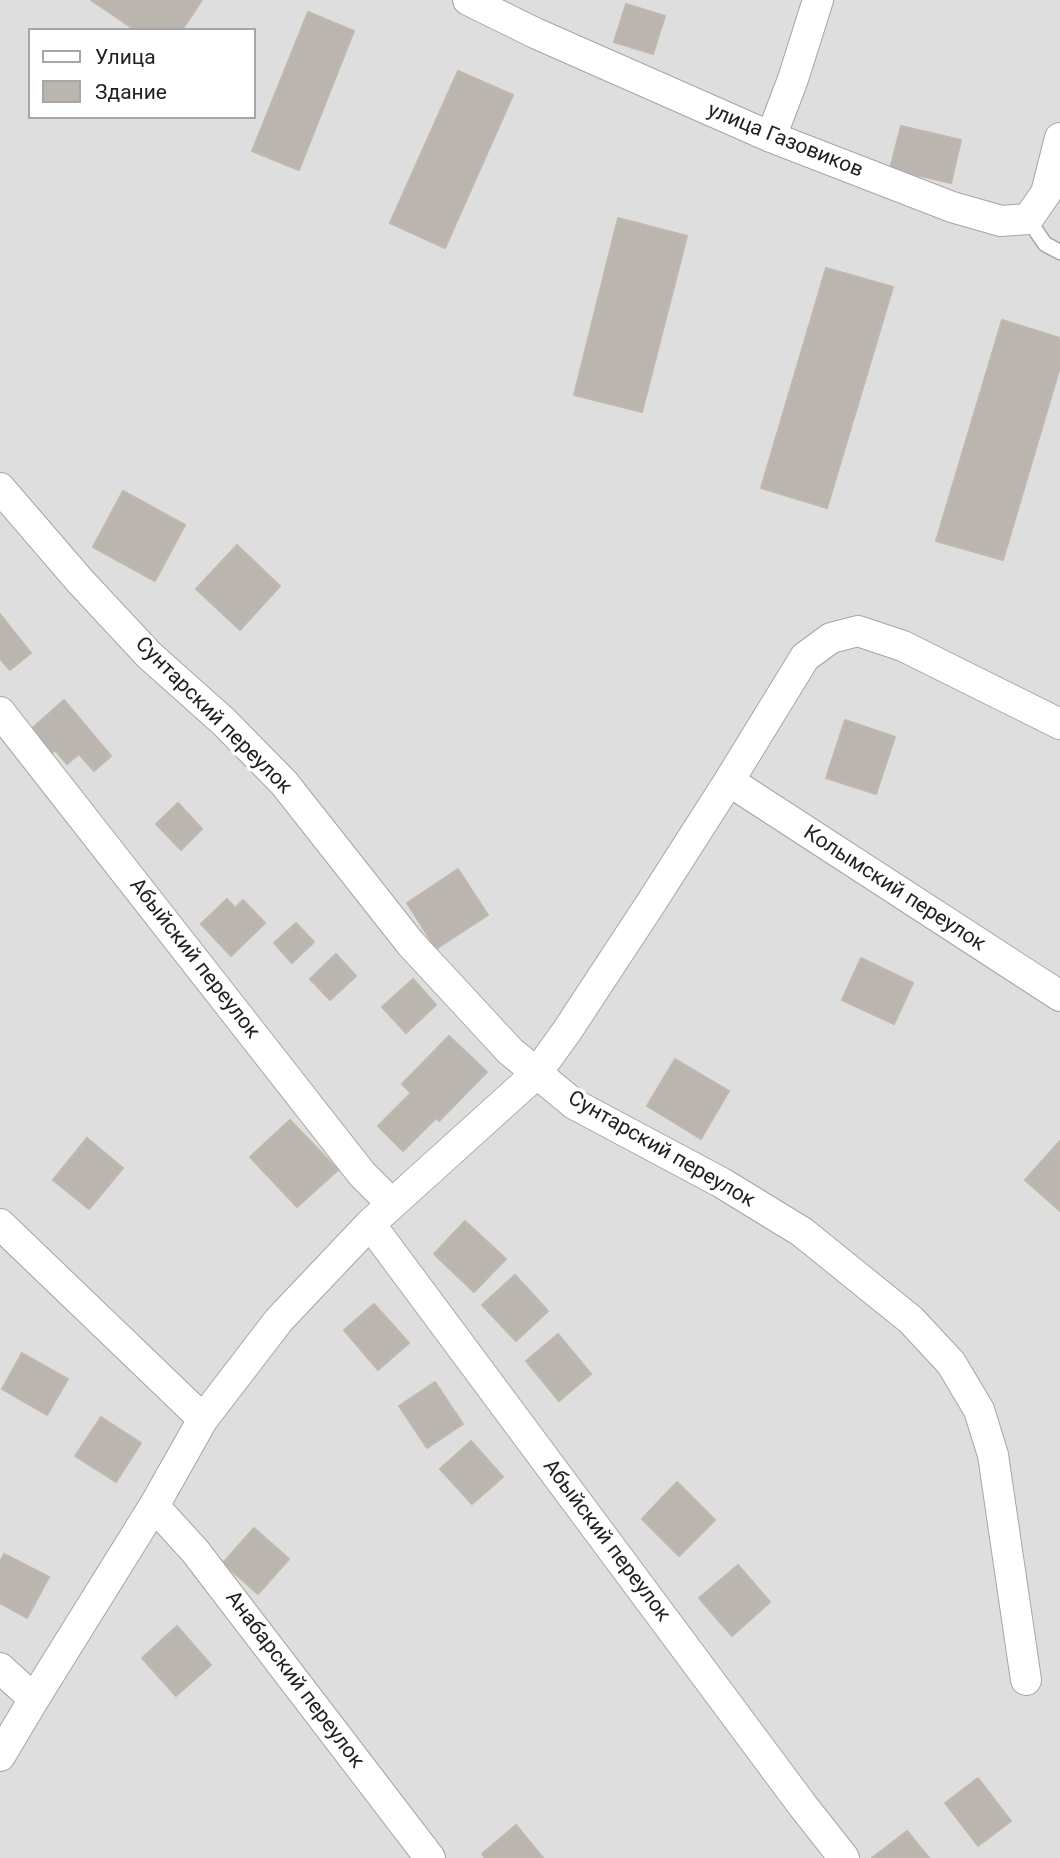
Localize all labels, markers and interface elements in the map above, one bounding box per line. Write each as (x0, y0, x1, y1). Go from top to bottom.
legend (28, 28, 256, 119)
text: Улица (95, 45, 156, 69)
text: Здание (95, 80, 167, 104)
street label: улица Газовиков (703, 98, 867, 184)
street label: Сунтарский переулок (129, 632, 297, 800)
street label: Колымский переулок (798, 821, 990, 957)
street label: Абыйский переулок (124, 874, 264, 1044)
street label: Сунтарский переулок (563, 1086, 759, 1214)
street label: Абыйский переулок (537, 1455, 675, 1627)
street label: Анабарский переулок (219, 1587, 369, 1773)

